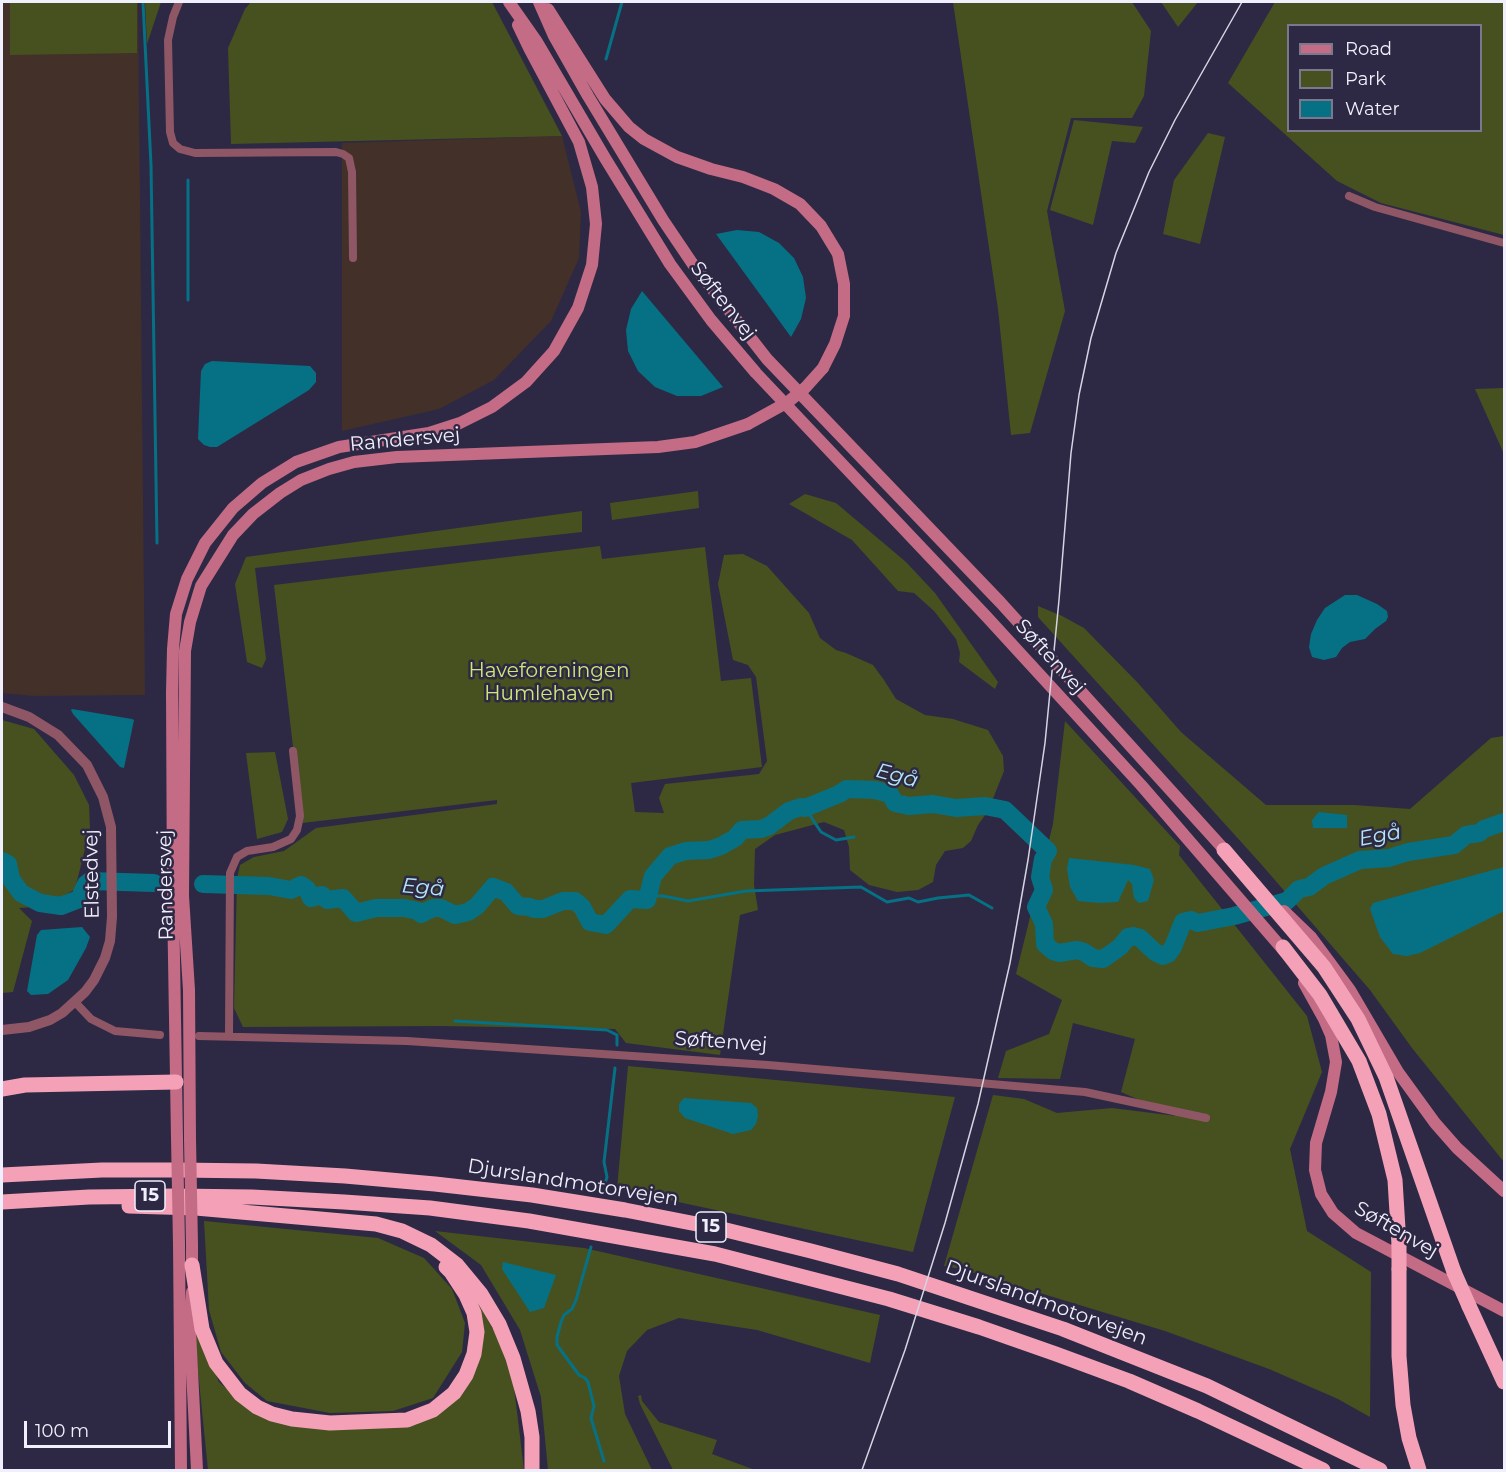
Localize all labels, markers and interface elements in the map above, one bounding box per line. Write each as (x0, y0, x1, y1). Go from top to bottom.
legend (1287, 24, 1482, 132)
text: Road (1345, 38, 1392, 60)
text: Park (1345, 68, 1386, 90)
text: Water (1345, 98, 1400, 120)
street label: Søftenvej (685, 257, 761, 345)
street label: Randersvej (349, 423, 461, 457)
street label: Søftenvej (1010, 615, 1090, 699)
park label: Haveforeningen Humlehaven (468, 659, 630, 706)
water label: Egå (873, 758, 921, 794)
water label: Egå (1357, 820, 1403, 852)
street label: Elstedvej (79, 829, 105, 919)
street label: Randersvej (153, 829, 179, 941)
water label: Egå (401, 874, 445, 902)
street label: Søftenvej (674, 1027, 768, 1057)
street label: Djurslandmotorvejen (466, 1154, 680, 1212)
road number: 15 (135, 1181, 165, 1211)
street label: Søftenvej (1350, 1196, 1442, 1264)
road number: 15 (696, 1212, 726, 1242)
street label: Djurslandmotorvejen (942, 1255, 1150, 1351)
scale bar (27, 1409, 174, 1447)
text: 100 m (35, 1420, 89, 1442)

